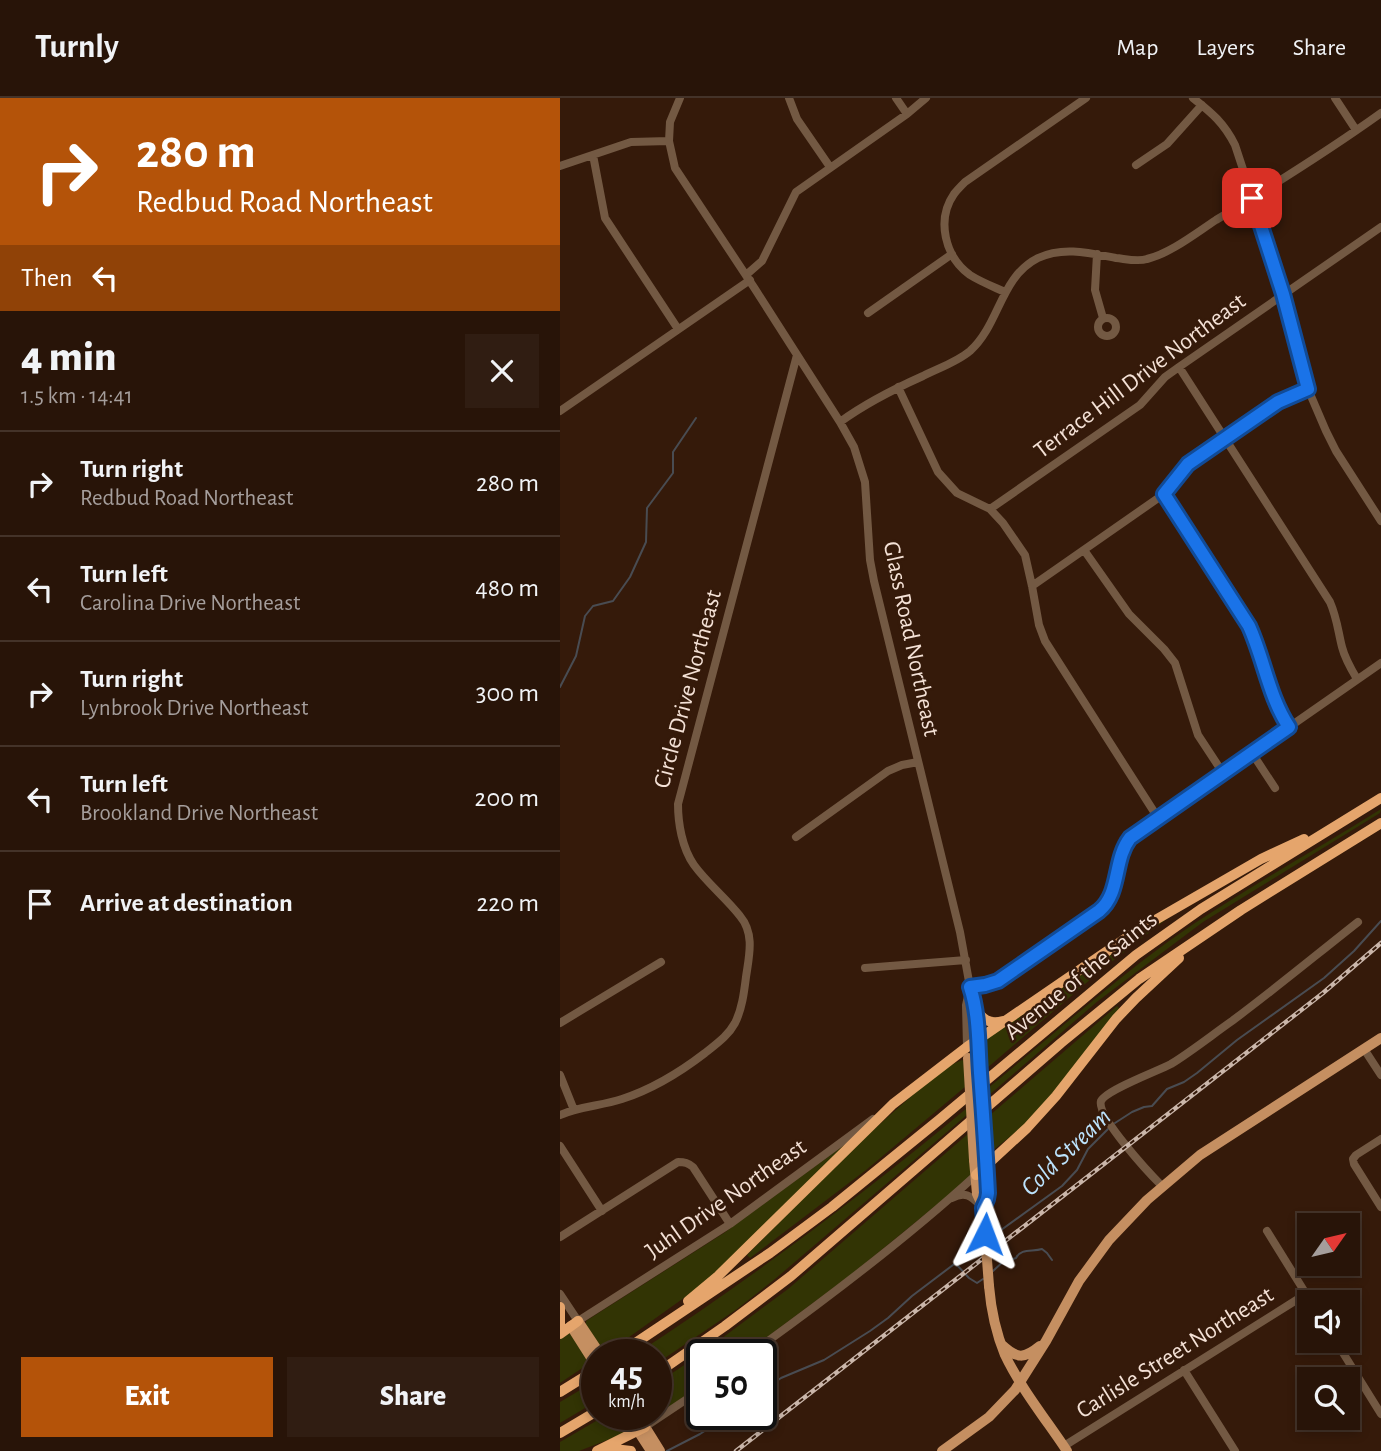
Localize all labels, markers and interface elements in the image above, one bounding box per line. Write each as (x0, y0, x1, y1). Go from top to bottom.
text: Turnly (35, 31, 119, 64)
text: Map (1116, 36, 1158, 60)
text: Layers (1196, 36, 1255, 60)
text: Share (1293, 36, 1346, 60)
icon: right (21, 126, 112, 217)
text: 280 m (136, 128, 256, 177)
pin (1222, 168, 1282, 228)
icon: arrive (1233, 179, 1271, 217)
text: Redbud Road Northeast (136, 186, 433, 218)
icon: left (86, 259, 124, 297)
text: Then (21, 265, 72, 291)
street label: Terrace Hill Drive Northeast (1030, 289, 1250, 463)
button: close (465, 334, 539, 408)
text: 4 min (21, 336, 117, 378)
text: 1.5 km · 14:41 (21, 385, 133, 408)
text: Turn right (80, 456, 183, 482)
icon: right (21, 465, 59, 503)
text: 280 m (476, 470, 539, 496)
text: Redbud Road Northeast (80, 487, 293, 510)
street label: Glass Road Northeast (879, 539, 943, 739)
text: Turn left (80, 561, 168, 587)
icon: left (21, 570, 59, 608)
text: 480 m (475, 575, 539, 601)
street label: Circle Drive Northeast (650, 587, 726, 791)
text: Carolina Drive Northeast (80, 592, 300, 615)
text: Turn right (80, 666, 183, 692)
icon: right (21, 675, 59, 713)
text: 300 m (476, 680, 539, 706)
text: Lynbrook Drive Northeast (80, 697, 308, 720)
text: Turn left (80, 771, 168, 797)
icon: left (21, 780, 59, 818)
text: 200 m (475, 785, 539, 811)
text: Brookland Drive Northeast (80, 802, 318, 825)
icon: arrive (21, 885, 59, 923)
text: Arrive at destination (80, 890, 293, 916)
text: 220 m (477, 890, 539, 916)
street label: Avenue of the Saints (1000, 907, 1162, 1045)
water label: Cold Stream (1016, 1103, 1116, 1201)
street label: Juhl Drive Northeast (641, 1135, 811, 1263)
position arrow (948, 1197, 1022, 1271)
north arrow (1297, 1213, 1360, 1276)
map controls (1297, 1213, 1360, 1430)
street label: Carlisle Street Northeast (1072, 1282, 1278, 1423)
button: sound (1297, 1290, 1360, 1353)
speed limit sign: 50 (686, 1339, 777, 1430)
button: Exit (21, 1357, 273, 1437)
button: Share (287, 1357, 539, 1437)
text: 45 (610, 1358, 643, 1393)
button: search (1297, 1367, 1360, 1430)
text: km/h (608, 1393, 645, 1411)

